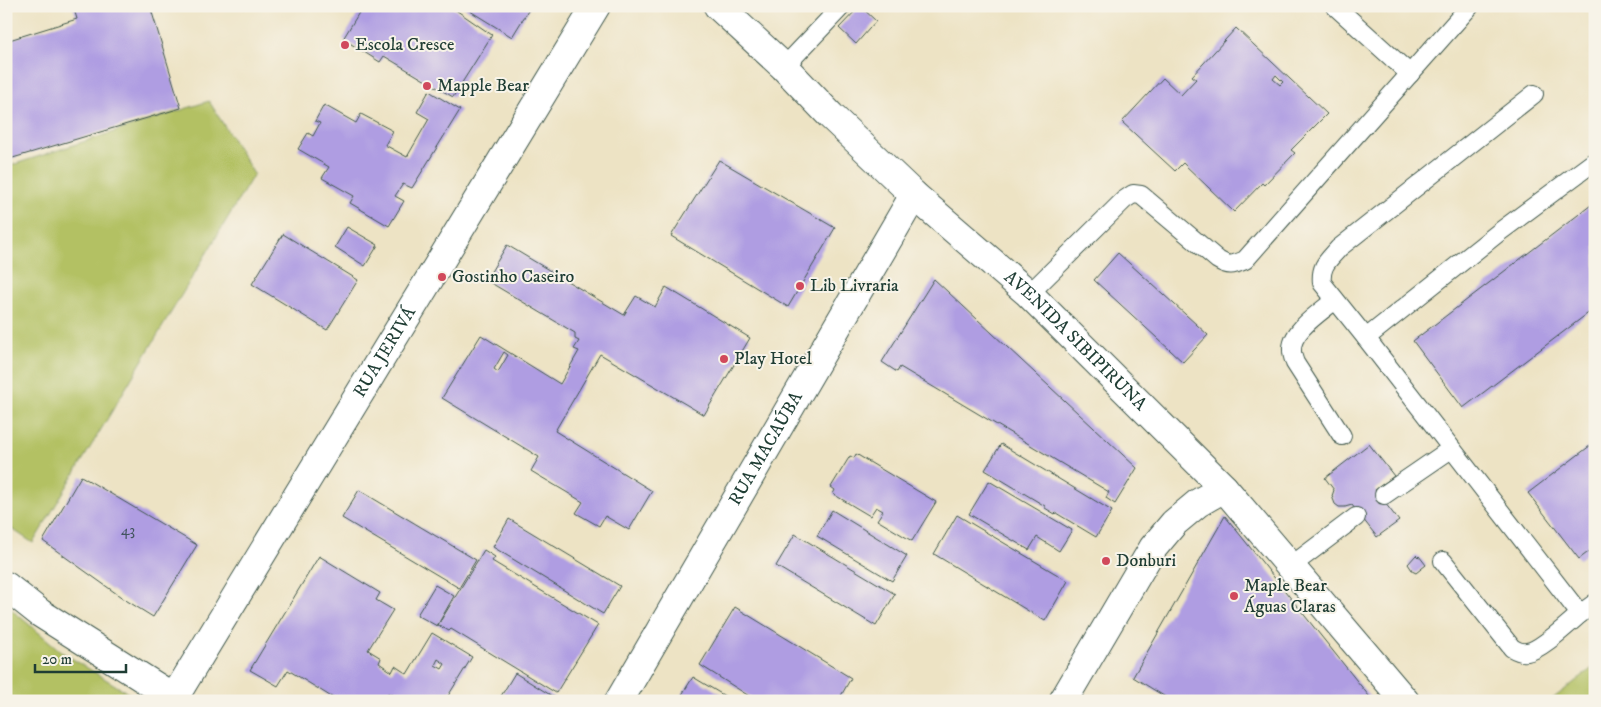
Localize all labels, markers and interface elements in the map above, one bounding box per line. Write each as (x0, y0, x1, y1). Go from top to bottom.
place label: Escola Cresce (355, 34, 454, 56)
marker: Escola Cresce (339, 39, 351, 51)
place label: Mapple Bear (437, 75, 529, 97)
marker: Mapple Bear (421, 80, 433, 92)
place label: Gostinho Caseiro (452, 266, 575, 288)
street label: AVENIDA SIBIPIRUNA (999, 266, 1152, 416)
marker: Gostinho Caseiro (436, 271, 448, 283)
place label: Lib Livraria (810, 275, 899, 297)
marker: Lib Livraria (794, 280, 806, 292)
street label: RUA JERIVÁ (349, 302, 421, 402)
place label: Play Hotel (734, 348, 813, 370)
marker: Play Hotel (718, 353, 730, 365)
street label: RUA MACAÚBA (724, 387, 808, 510)
house number: 43 (121, 521, 135, 540)
place label: Donburi (1116, 550, 1176, 572)
marker: Donburi (1100, 555, 1112, 567)
place label: Maple Bear Águas Claras (1244, 575, 1336, 618)
marker: Maple Bear Águas Claras (1228, 590, 1240, 602)
scale bar (35, 642, 126, 674)
text: 20 m (42, 650, 72, 669)

